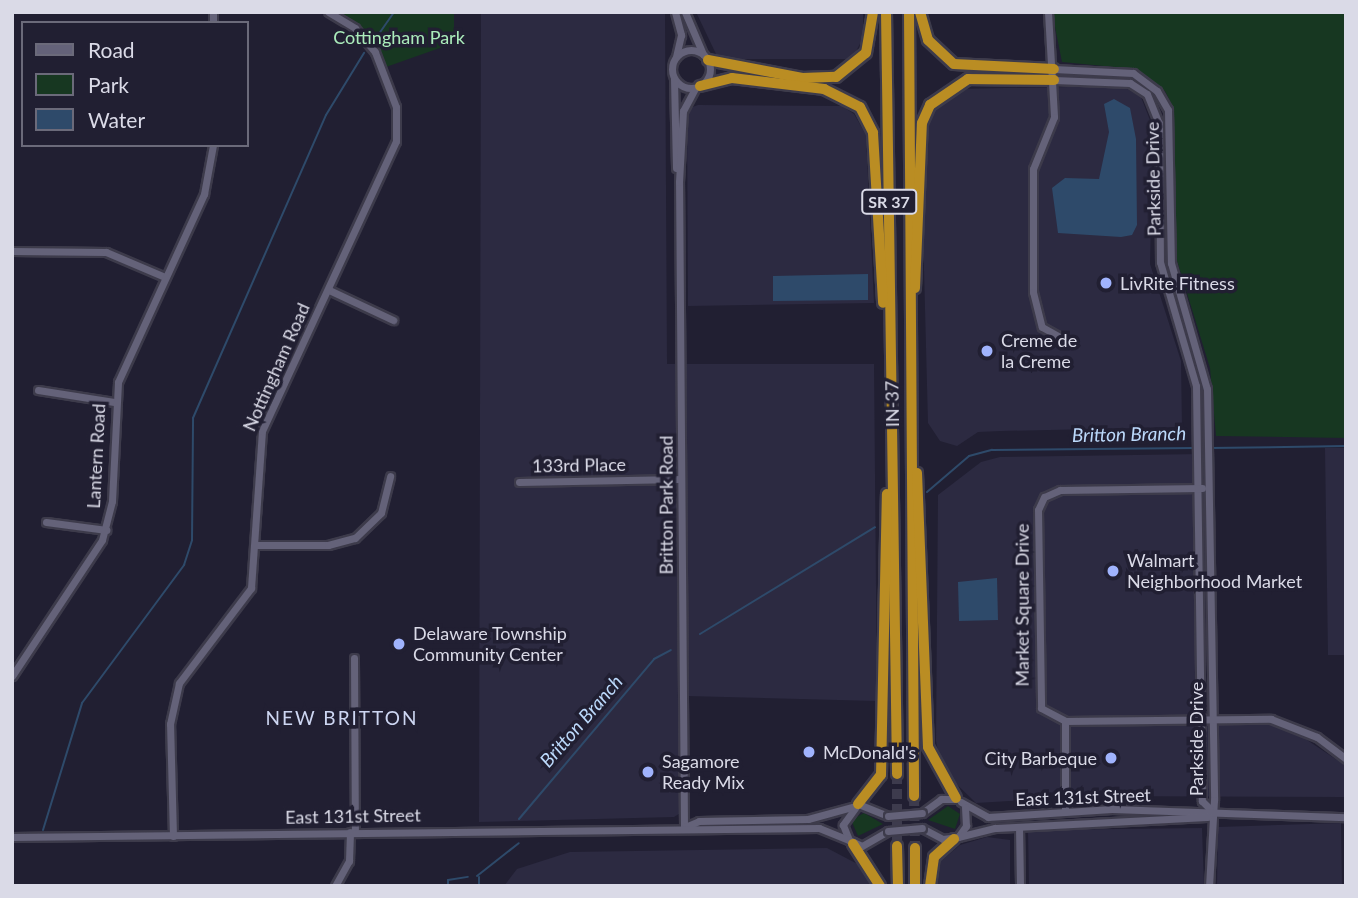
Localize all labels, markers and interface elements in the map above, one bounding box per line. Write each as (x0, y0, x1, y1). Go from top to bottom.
legend (21, 21, 248, 147)
park label: Cottingham Park (333, 26, 465, 48)
text: Road (88, 37, 135, 62)
text: Park (88, 72, 129, 97)
text: Water (88, 107, 145, 132)
street label: Parkside Drive (1141, 122, 1165, 236)
road number: SR 37 (861, 190, 917, 214)
place label: LivRite Fitness (1120, 272, 1235, 294)
marker: LivRite Fitness (1098, 275, 1114, 291)
street label: Nottingham Road (238, 300, 314, 434)
place label: Creme de la Creme (1001, 330, 1077, 372)
marker: Creme de la Creme (979, 343, 995, 359)
street label: IN-37 (881, 381, 903, 427)
street label: Lantern Road (82, 403, 110, 509)
water label: Britton Branch (1072, 422, 1186, 446)
street label: Britton Park Road (655, 435, 677, 575)
street label: 133rd Place (532, 453, 626, 477)
street label: Market Square Drive (1011, 523, 1033, 687)
place label: Walmart Neighborhood Market (1127, 550, 1302, 592)
marker: Walmart Neighborhood Market (1105, 563, 1121, 579)
place label: Delaware Township Community Center (413, 623, 567, 666)
marker: Delaware Township Community Center (391, 636, 407, 652)
water label: Britton Branch (535, 670, 627, 772)
street label: Parkside Drive (1185, 682, 1207, 796)
district label: NEW BRITTON (267, 707, 417, 729)
place label: McDonald's (823, 741, 916, 763)
marker: McDonald's (801, 744, 817, 760)
place label: City Barbeque (984, 747, 1097, 769)
marker: City Barbeque (1103, 750, 1119, 766)
place label: Sagamore Ready Mix (662, 751, 745, 794)
marker: Sagamore Ready Mix (640, 764, 656, 780)
street label: East 131st Street (1015, 784, 1151, 810)
street label: East 131st Street (285, 804, 421, 828)

